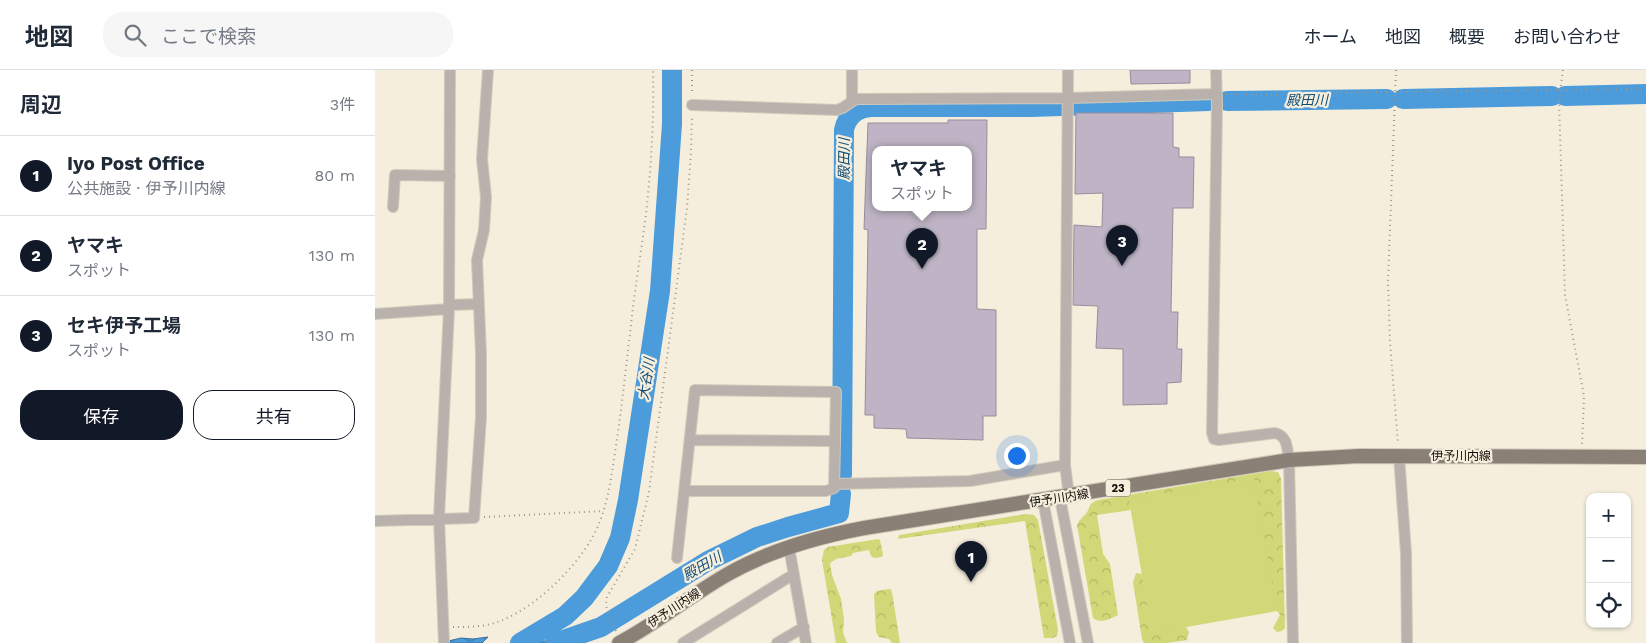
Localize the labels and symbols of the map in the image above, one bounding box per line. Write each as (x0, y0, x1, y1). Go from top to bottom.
water label: 殿田川 (1286, 92, 1330, 108)
water label: 殿田川 (836, 136, 852, 180)
pin: 3 (1106, 225, 1138, 266)
pin: 2 (906, 228, 938, 269)
water label: 大谷川 (635, 355, 657, 401)
your location (1004, 443, 1030, 469)
street label: 伊予川内線 (1431, 449, 1491, 463)
road number: 23 (1105, 479, 1131, 496)
street label: 伊予川内線 (1028, 486, 1090, 510)
pin: 1 (955, 541, 987, 582)
water label: 殿田川 (680, 548, 726, 583)
street label: 伊予川内線 (645, 586, 703, 630)

